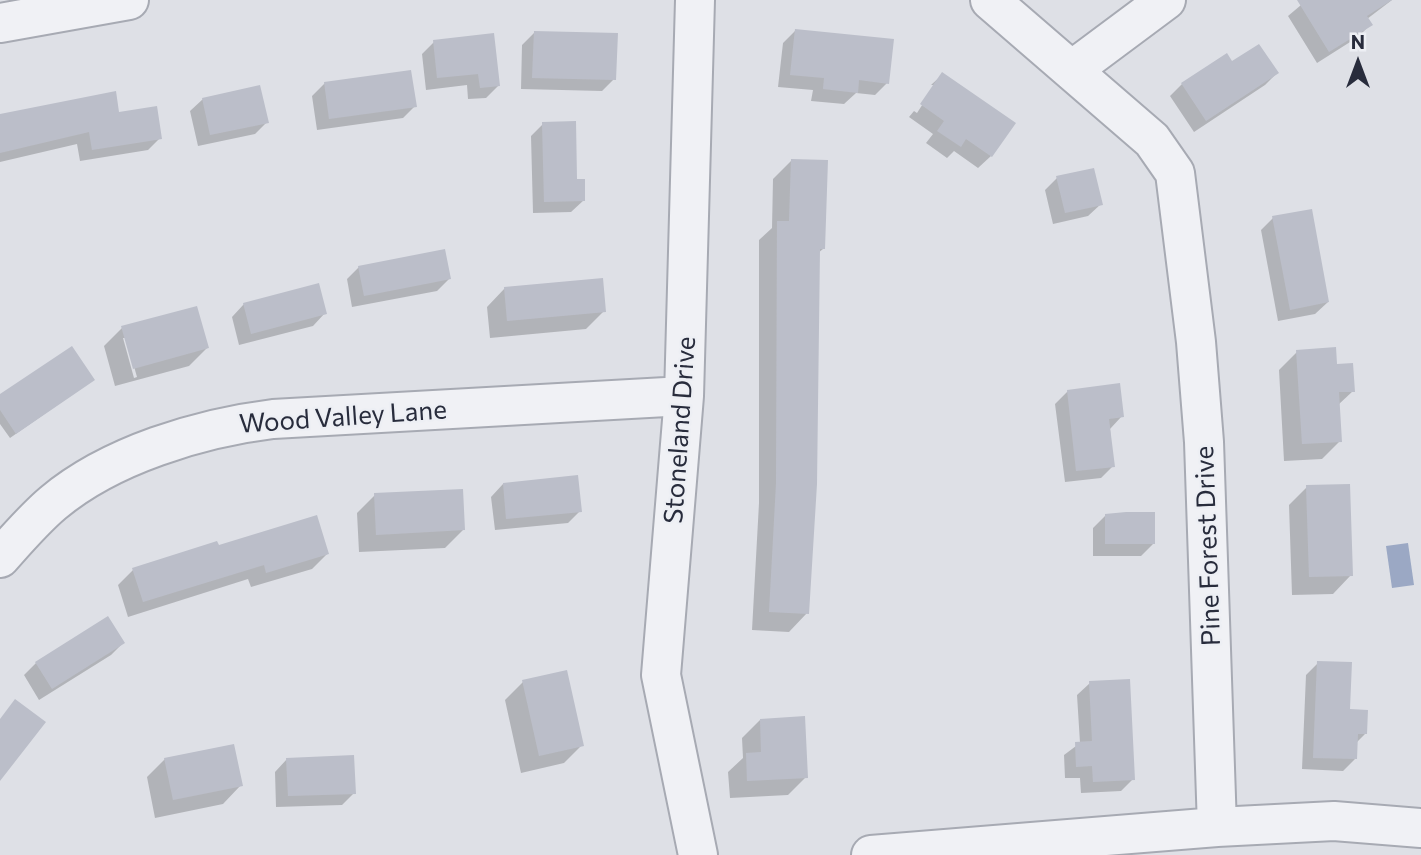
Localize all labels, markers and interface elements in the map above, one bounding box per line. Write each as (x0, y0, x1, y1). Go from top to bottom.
north arrow (1323, 28, 1393, 98)
text: N (1351, 30, 1365, 53)
street label: Stoneland Drive (658, 335, 702, 525)
street label: Wood Valley Lane (238, 394, 448, 440)
street label: Pine Forest Drive (1189, 445, 1227, 647)

